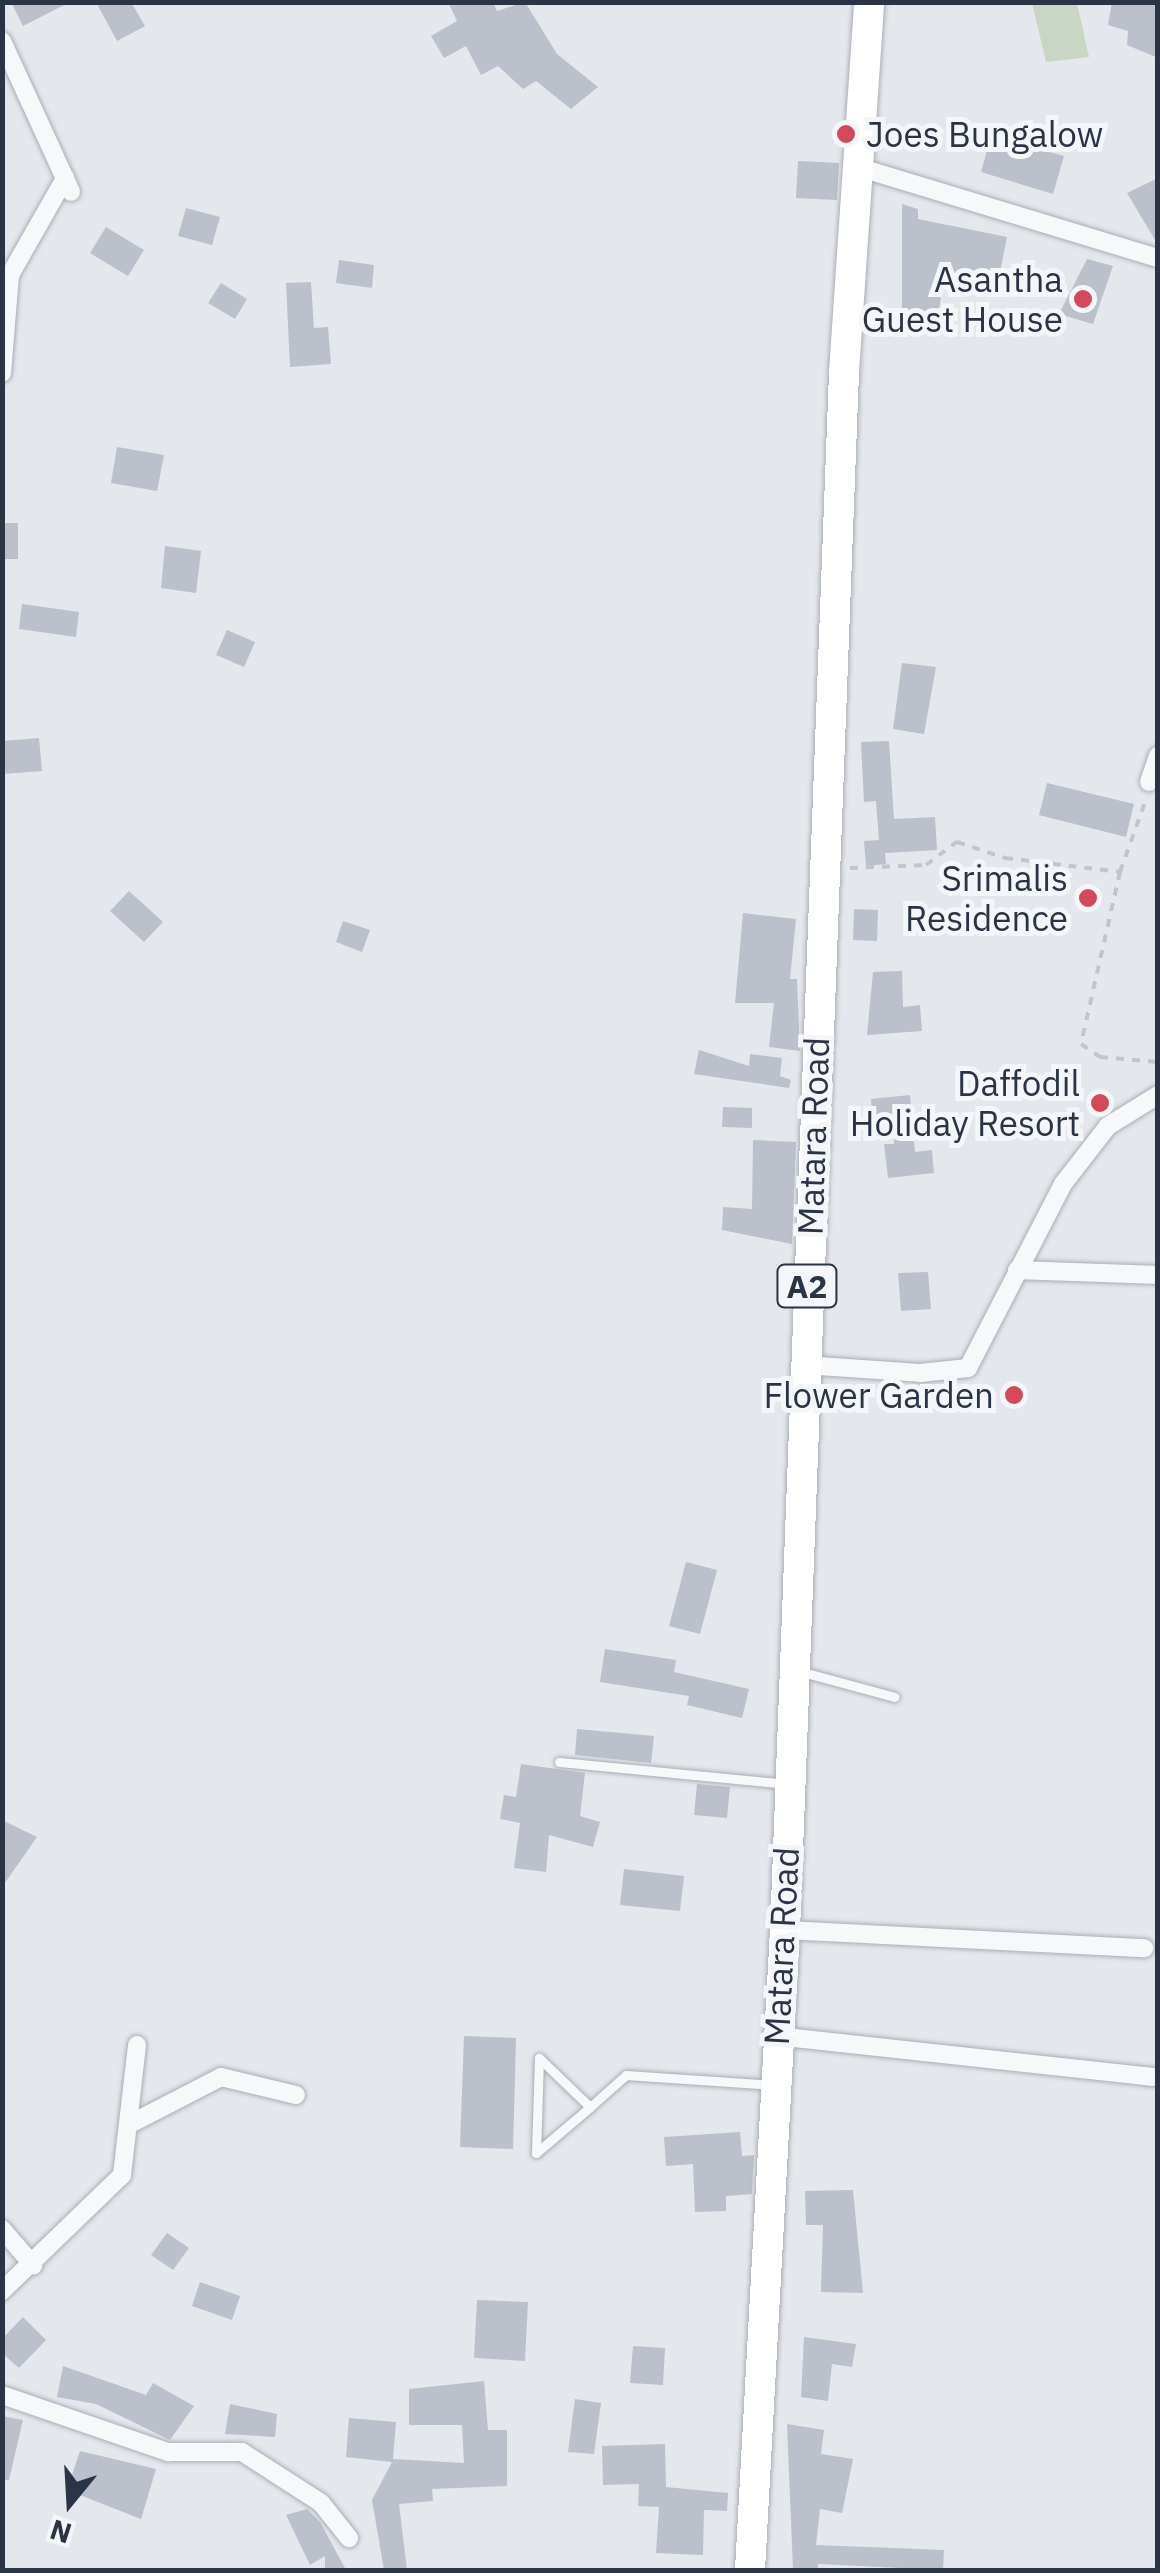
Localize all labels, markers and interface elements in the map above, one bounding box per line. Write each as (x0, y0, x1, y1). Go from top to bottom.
place label: Joes Bungalow (866, 113, 1103, 155)
marker: Joes Bungalow (835, 123, 857, 145)
place label: Asantha Guest House (862, 258, 1063, 340)
marker: Asantha Guest House (1072, 288, 1094, 310)
place label: Srimalis Residence (905, 857, 1068, 939)
marker: Srimalis Residence (1077, 887, 1099, 909)
street label: Matara Road (789, 1036, 837, 1236)
place label: Daffodil Holiday Resort (850, 1062, 1080, 1144)
marker: Daffodil Holiday Resort (1089, 1092, 1111, 1114)
road number: A2 (774, 1259, 840, 1313)
place label: Flower Garden (763, 1374, 994, 1416)
marker: Flower Garden (1003, 1384, 1025, 1406)
street label: Matara Road (755, 1846, 807, 2046)
north arrow (20, 2453, 120, 2553)
text: N (45, 2511, 76, 2553)

